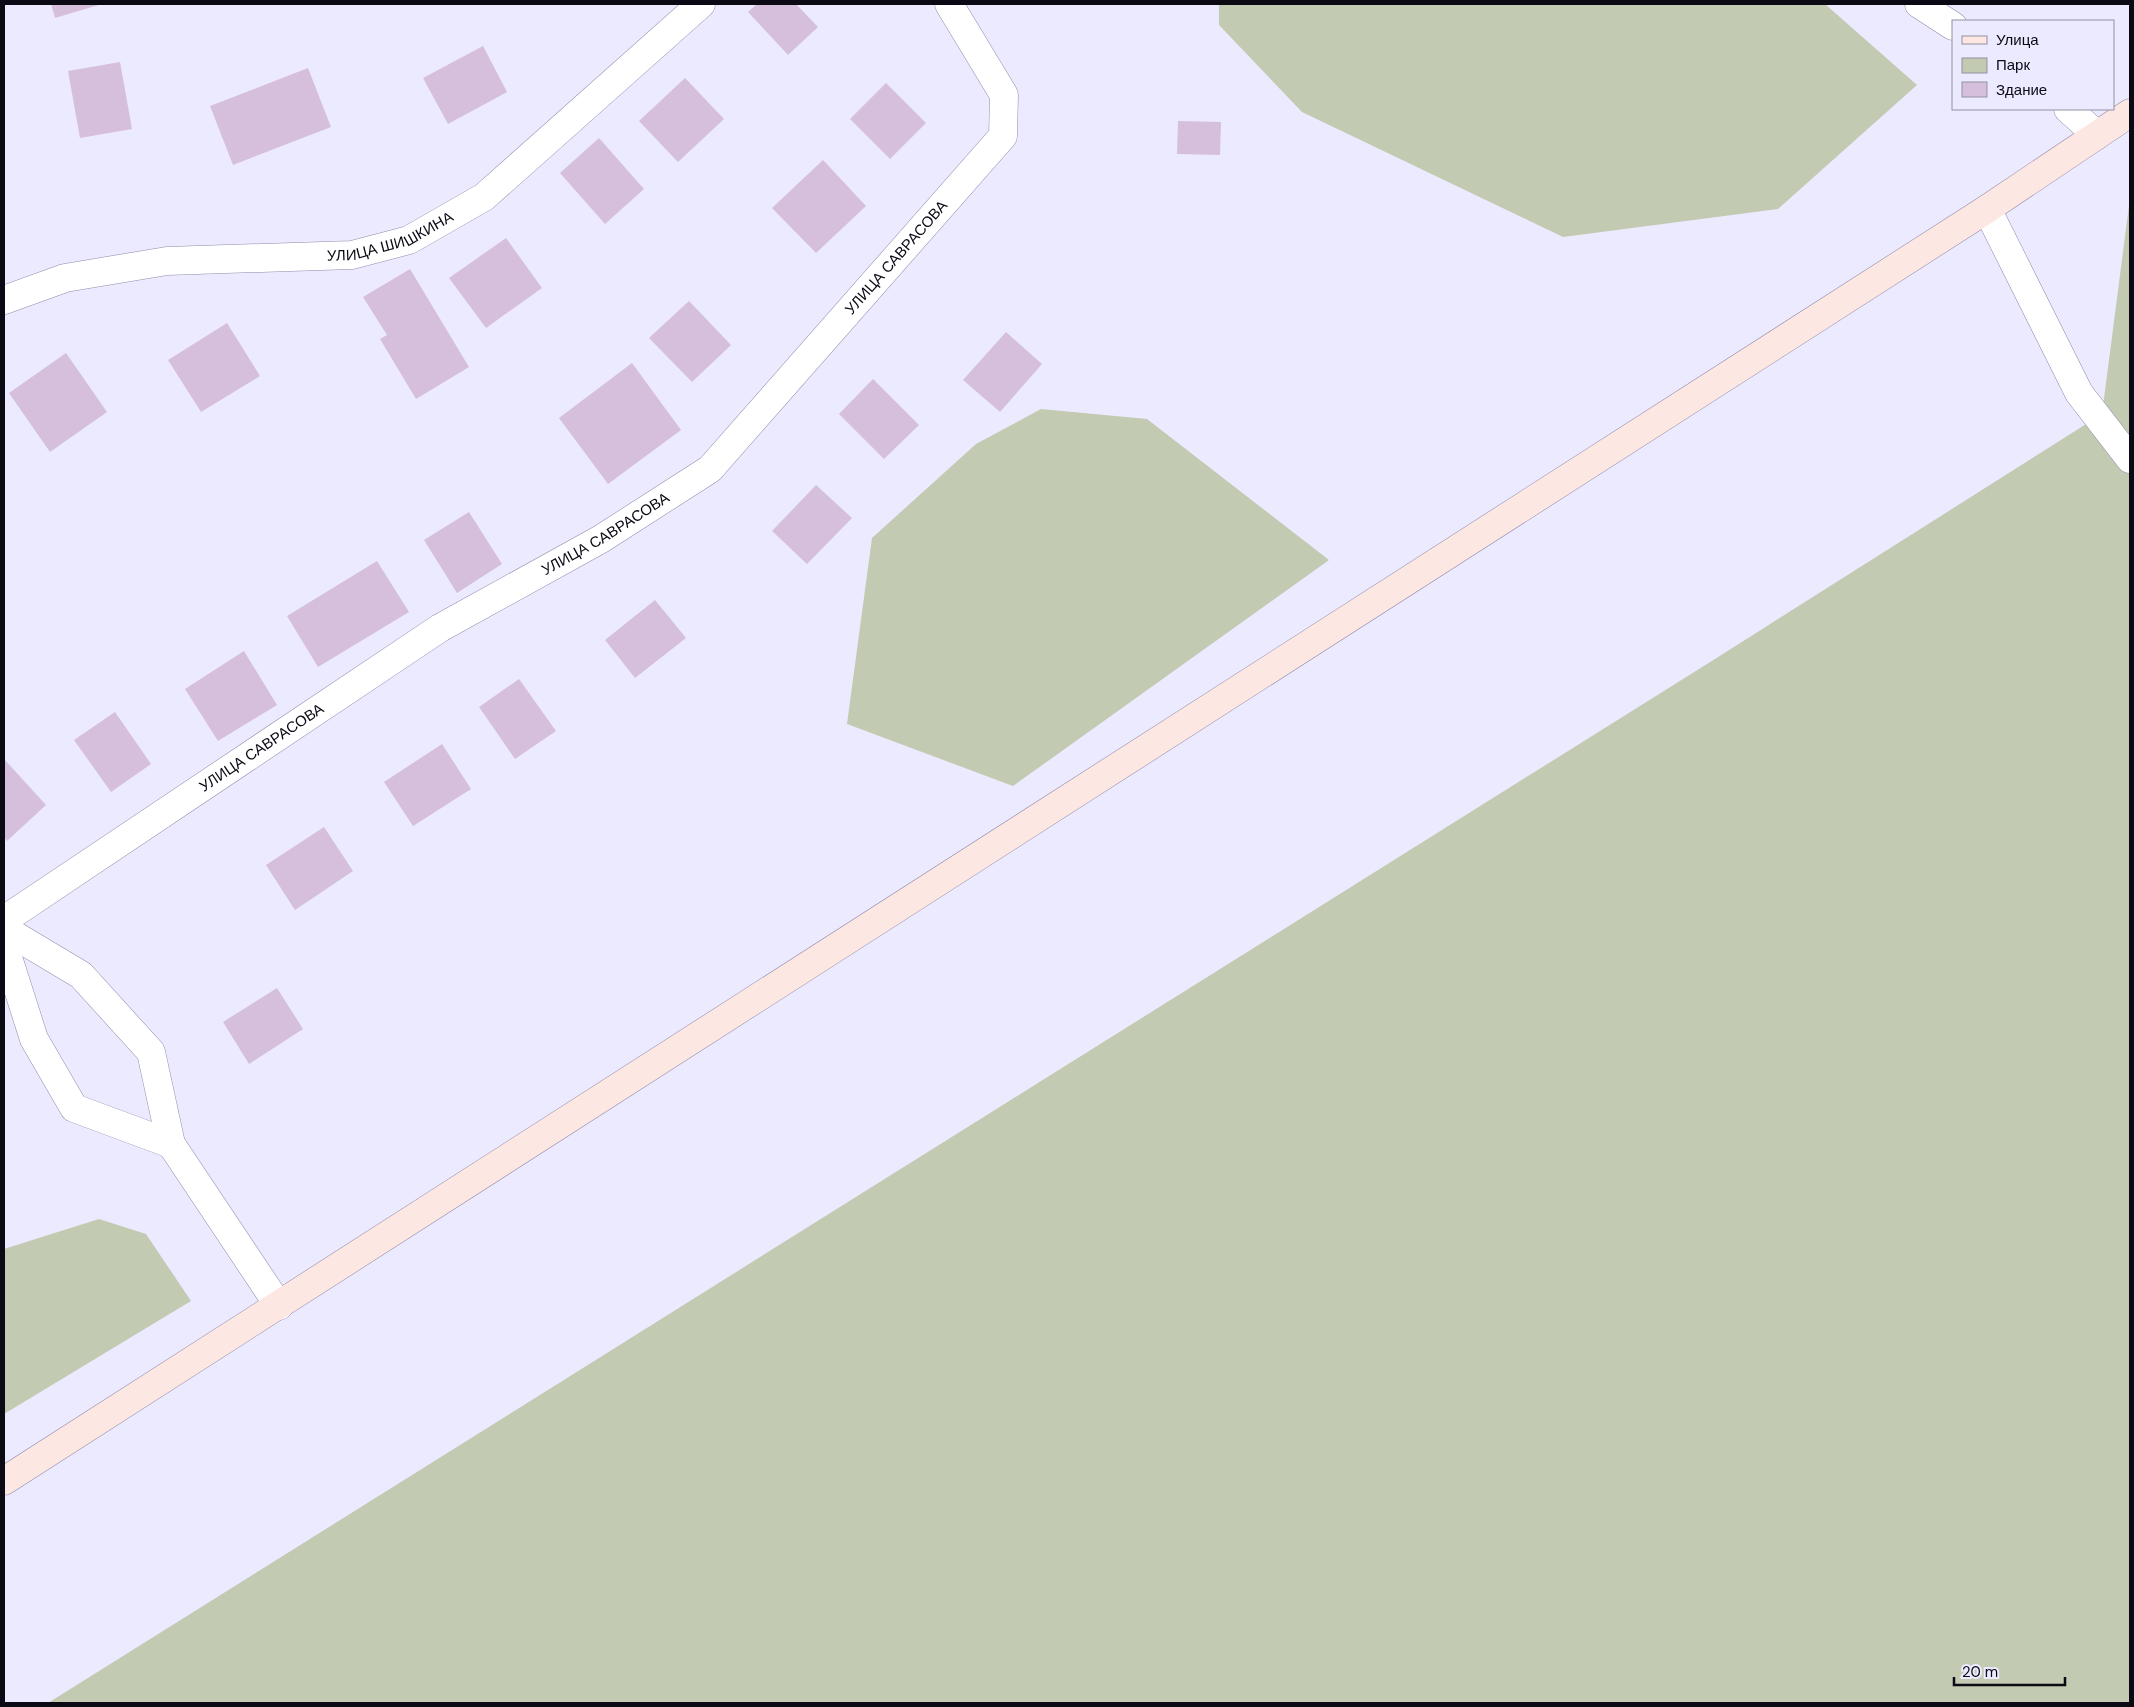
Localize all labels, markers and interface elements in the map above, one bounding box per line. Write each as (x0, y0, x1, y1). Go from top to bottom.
legend (1952, 20, 2114, 110)
text: Улица (1996, 30, 2039, 50)
text: Парк (1996, 55, 2030, 75)
text: Здание (1996, 80, 2047, 100)
street label: УЛИЦА САВРАСОВА (840, 196, 952, 319)
street label: УЛИЦА ШИШКИНА (327, 207, 457, 266)
street label: УЛИЦА САВРАСОВА (538, 488, 673, 580)
street label: УЛИЦА САВРАСОВА (195, 699, 328, 796)
scale bar (1954, 1654, 2065, 1686)
text: 20 m (1962, 1662, 1998, 1682)

